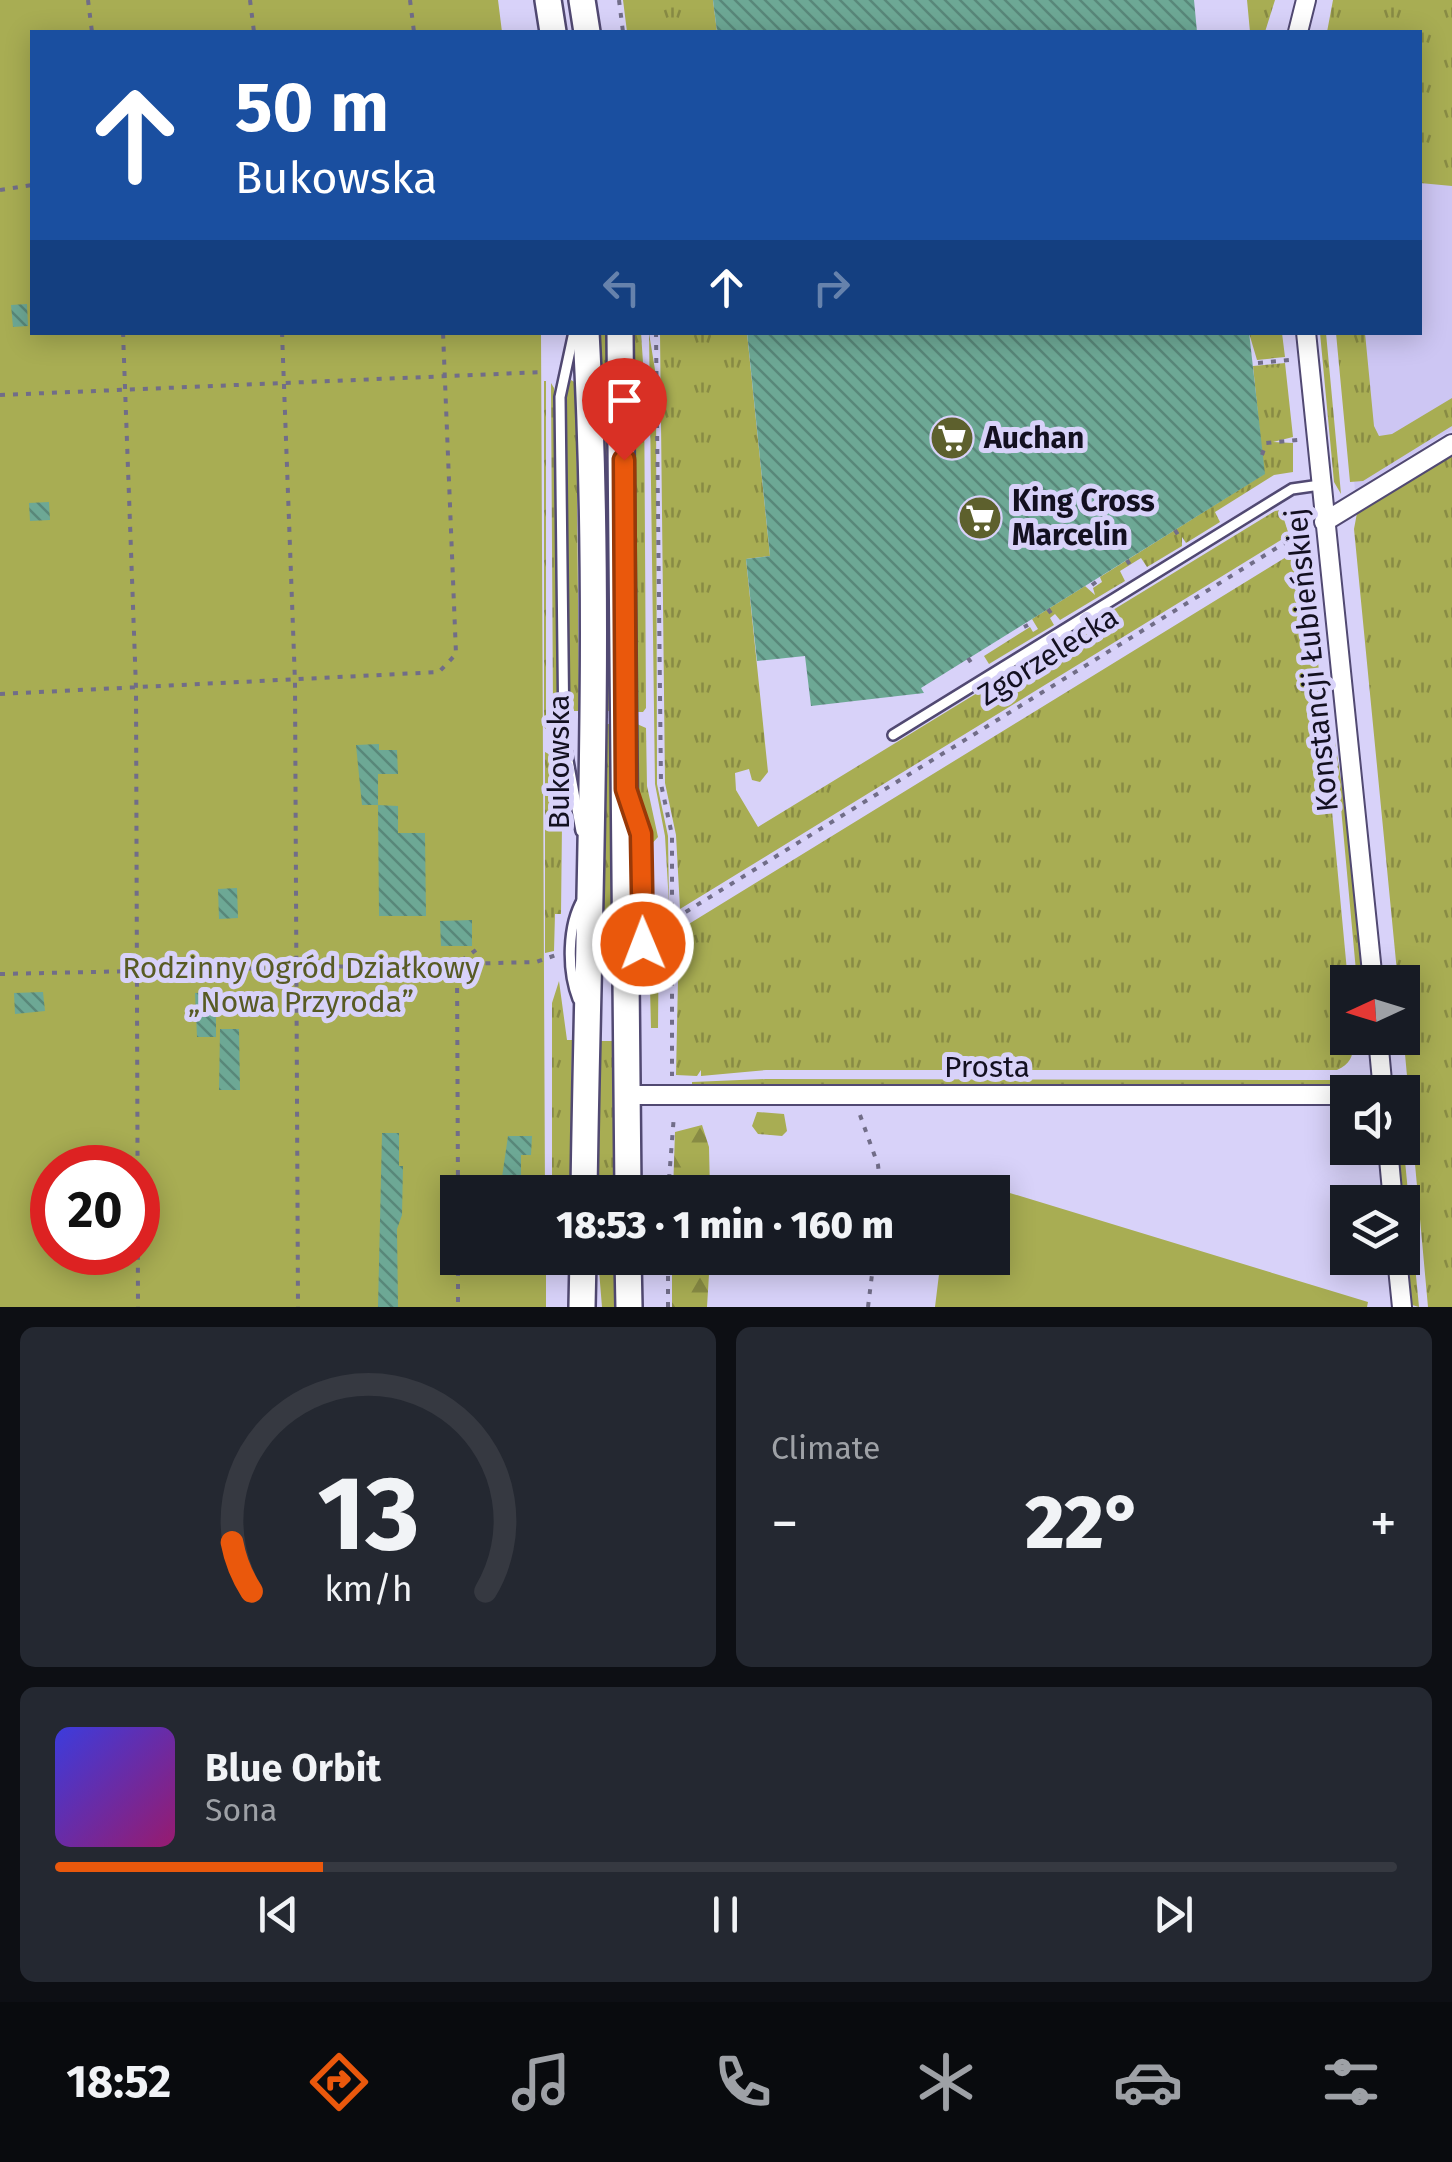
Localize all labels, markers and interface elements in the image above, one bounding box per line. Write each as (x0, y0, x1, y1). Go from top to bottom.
text: 50 m (235, 66, 389, 150)
icon: ahead (70, 70, 200, 200)
text: Bukowska (235, 151, 438, 205)
icon: left (594, 260, 649, 315)
icon: ahead (699, 260, 754, 315)
icon: right (804, 260, 859, 315)
pin (582, 358, 667, 461)
icon: arrive (597, 373, 652, 428)
supermarket icon: Auchan (929, 415, 975, 461)
place label: Auchan (983, 420, 1084, 456)
place label: King Cross Marcelin (1012, 483, 1155, 553)
supermarket icon: King Cross Marcelin (957, 495, 1003, 541)
street label: Konstancji Łubieńskiej (1278, 506, 1346, 814)
street label: Zgorzelecka (971, 599, 1125, 713)
street label: Bukowska (541, 694, 577, 830)
position arrow (591, 892, 695, 996)
park label: Rodzinny Ogród Działkowy „Nowa Przyroda” (122, 950, 480, 1020)
north arrow (1330, 965, 1420, 1055)
map controls (1330, 965, 1420, 1275)
street label: Prosta (944, 1049, 1030, 1085)
button: sound (1330, 1075, 1420, 1165)
speed limit sign: 20 (30, 1145, 160, 1275)
button: layers (1330, 1185, 1420, 1275)
text: 18:53 · 1 min · 160 m (556, 1202, 894, 1248)
text: Climate (771, 1429, 880, 1467)
text: 13 (317, 1452, 419, 1577)
text: 22° (1025, 1478, 1143, 1568)
text: − (771, 1491, 799, 1557)
text: + (1370, 1491, 1397, 1557)
text: km/h (324, 1568, 412, 1610)
text: Blue Orbit (205, 1745, 381, 1791)
text: Sona (205, 1791, 277, 1829)
icon: previous (251, 1887, 306, 1942)
icon: pause (698, 1887, 753, 1942)
icon: next (1146, 1887, 1201, 1942)
icon: directions (304, 2047, 374, 2117)
icon: music (506, 2047, 576, 2117)
icon: phone (708, 2047, 778, 2117)
icon: climate (911, 2047, 981, 2117)
icon: car (1113, 2047, 1183, 2117)
icon: filters (1316, 2047, 1386, 2117)
text: 18:52 (66, 2055, 171, 2109)

